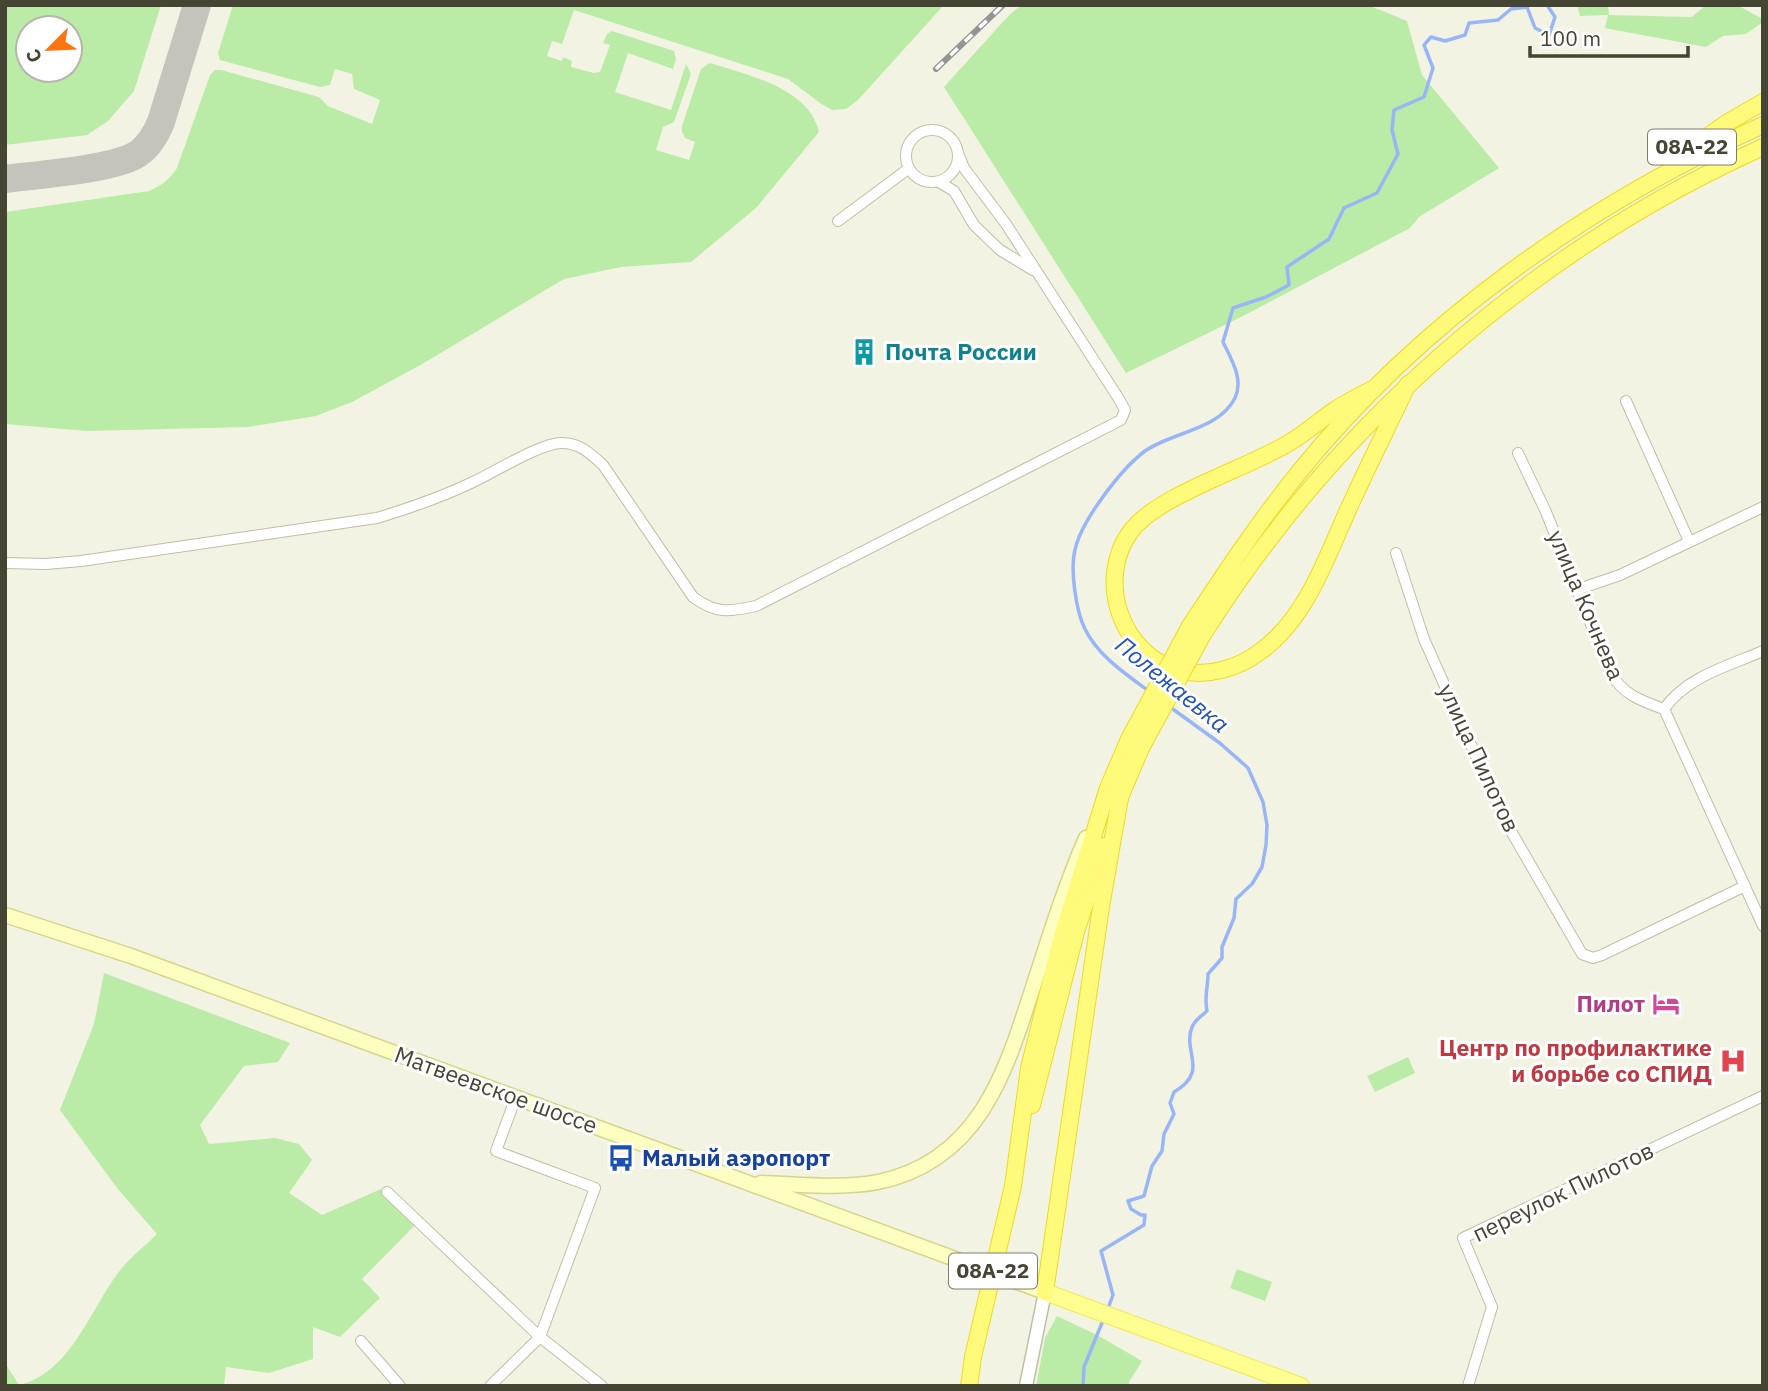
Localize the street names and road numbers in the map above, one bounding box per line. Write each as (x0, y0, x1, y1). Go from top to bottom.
road number: 08А-22 (1648, 130, 1736, 164)
street label: улица Кочнева (1542, 525, 1632, 684)
street label: улица Пилотов (1432, 679, 1527, 837)
street label: Матвеевское шоссе (391, 1038, 602, 1140)
street label: переулок Пилотов (1467, 1134, 1658, 1248)
road number: 08А-22 (949, 1254, 1037, 1288)

